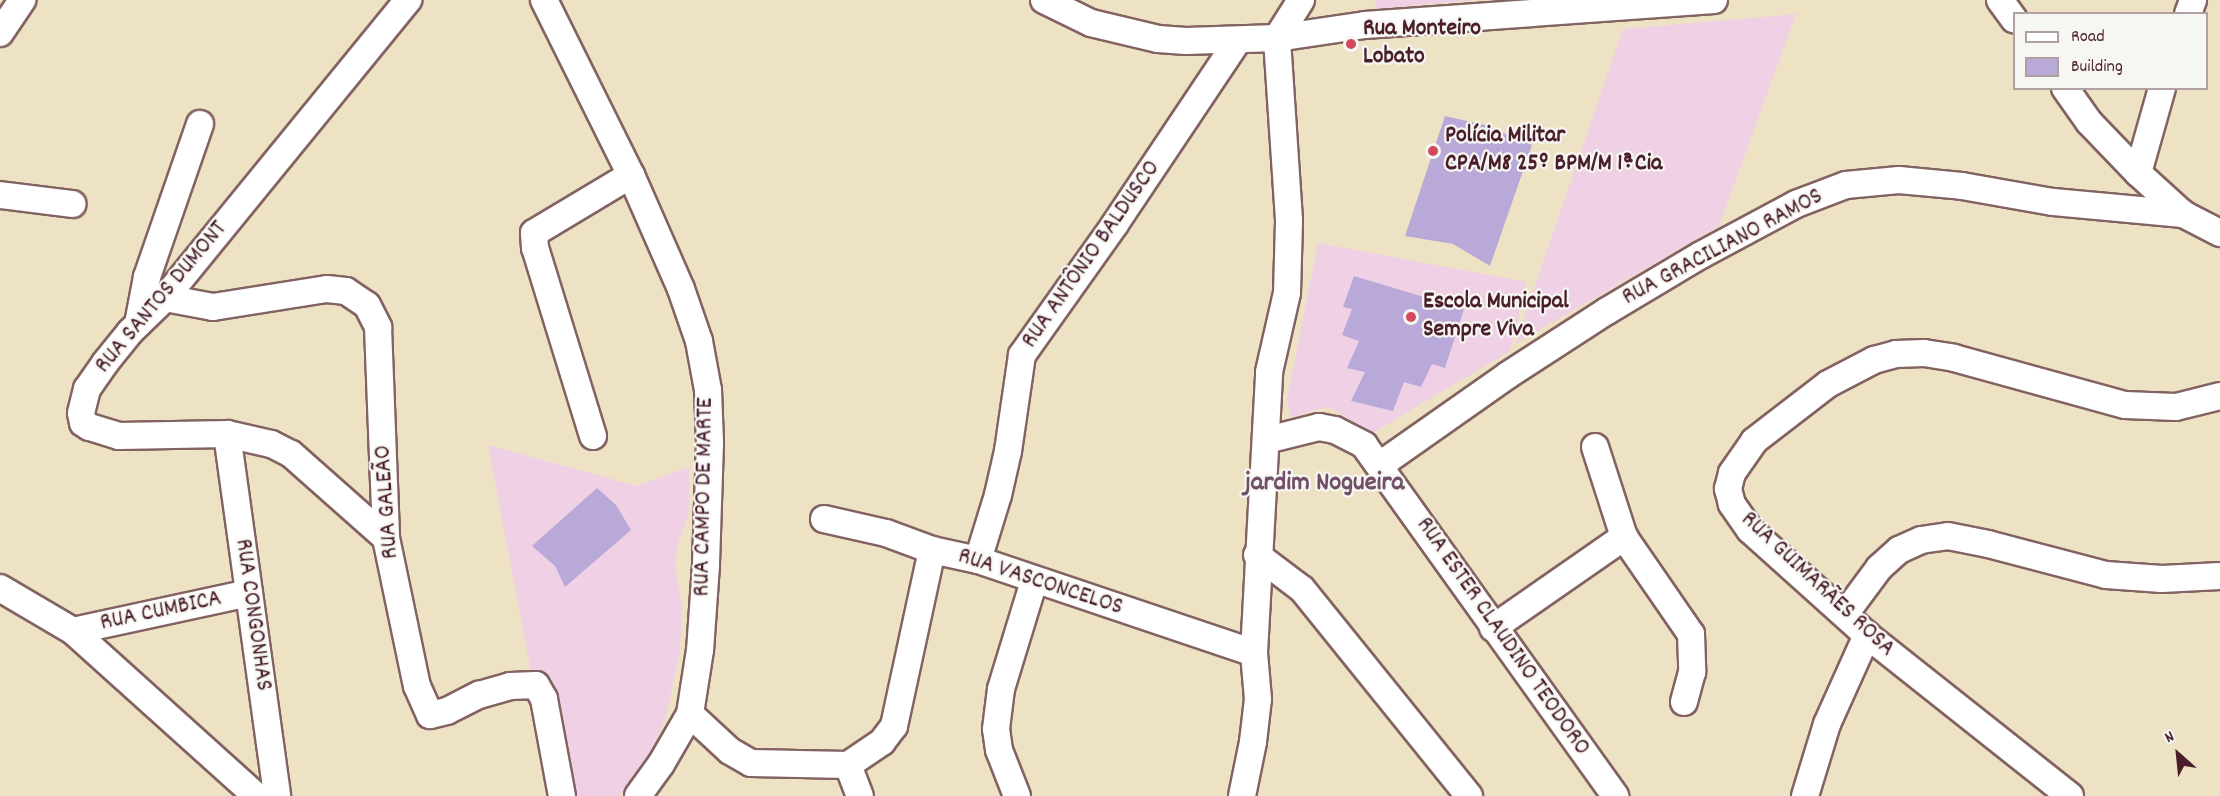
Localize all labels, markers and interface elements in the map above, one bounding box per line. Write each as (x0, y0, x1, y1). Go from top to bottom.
legend (2013, 12, 2208, 90)
place label: Rua Monteiro Lobato (1363, 16, 1481, 72)
text: Road (2071, 25, 2105, 50)
marker: Rua Monteiro Lobato (1344, 37, 1358, 51)
text: Building (2071, 55, 2123, 80)
place label: Polícia Militar CPA/M8 25º BPM/M 1ªCia (1445, 123, 1662, 179)
marker: Polícia Militar CPA/M8 25º BPM/M 1ªCia (1426, 144, 1440, 158)
street label: RUA ANTÔNIO BALDUSCO (1016, 156, 1168, 354)
street label: RUA GRACILIANO RAMOS (1618, 183, 1828, 313)
street label: RUA SANTOS DUMONT (90, 216, 234, 380)
place label: Escola Municipal Sempre Viva (1423, 289, 1569, 345)
marker: Escola Municipal Sempre Viva (1404, 310, 1418, 324)
street label: RUA CAMPO DE MARTE (689, 397, 721, 597)
street label: RUA GALEÃO (370, 444, 406, 560)
district label: jardim Nogueira (1244, 468, 1404, 500)
street label: RUA GUIMARÃES ROSA (1734, 506, 1900, 664)
street label: RUA ESTER CLAUDINO TEODORO (1409, 512, 1595, 762)
street label: RUA CONGONHAS (227, 537, 277, 693)
street label: RUA VASCONCELOS (954, 543, 1126, 623)
street label: RUA CUMBICA (98, 585, 224, 639)
north arrow (2148, 724, 2208, 784)
text: N (2161, 725, 2178, 750)

